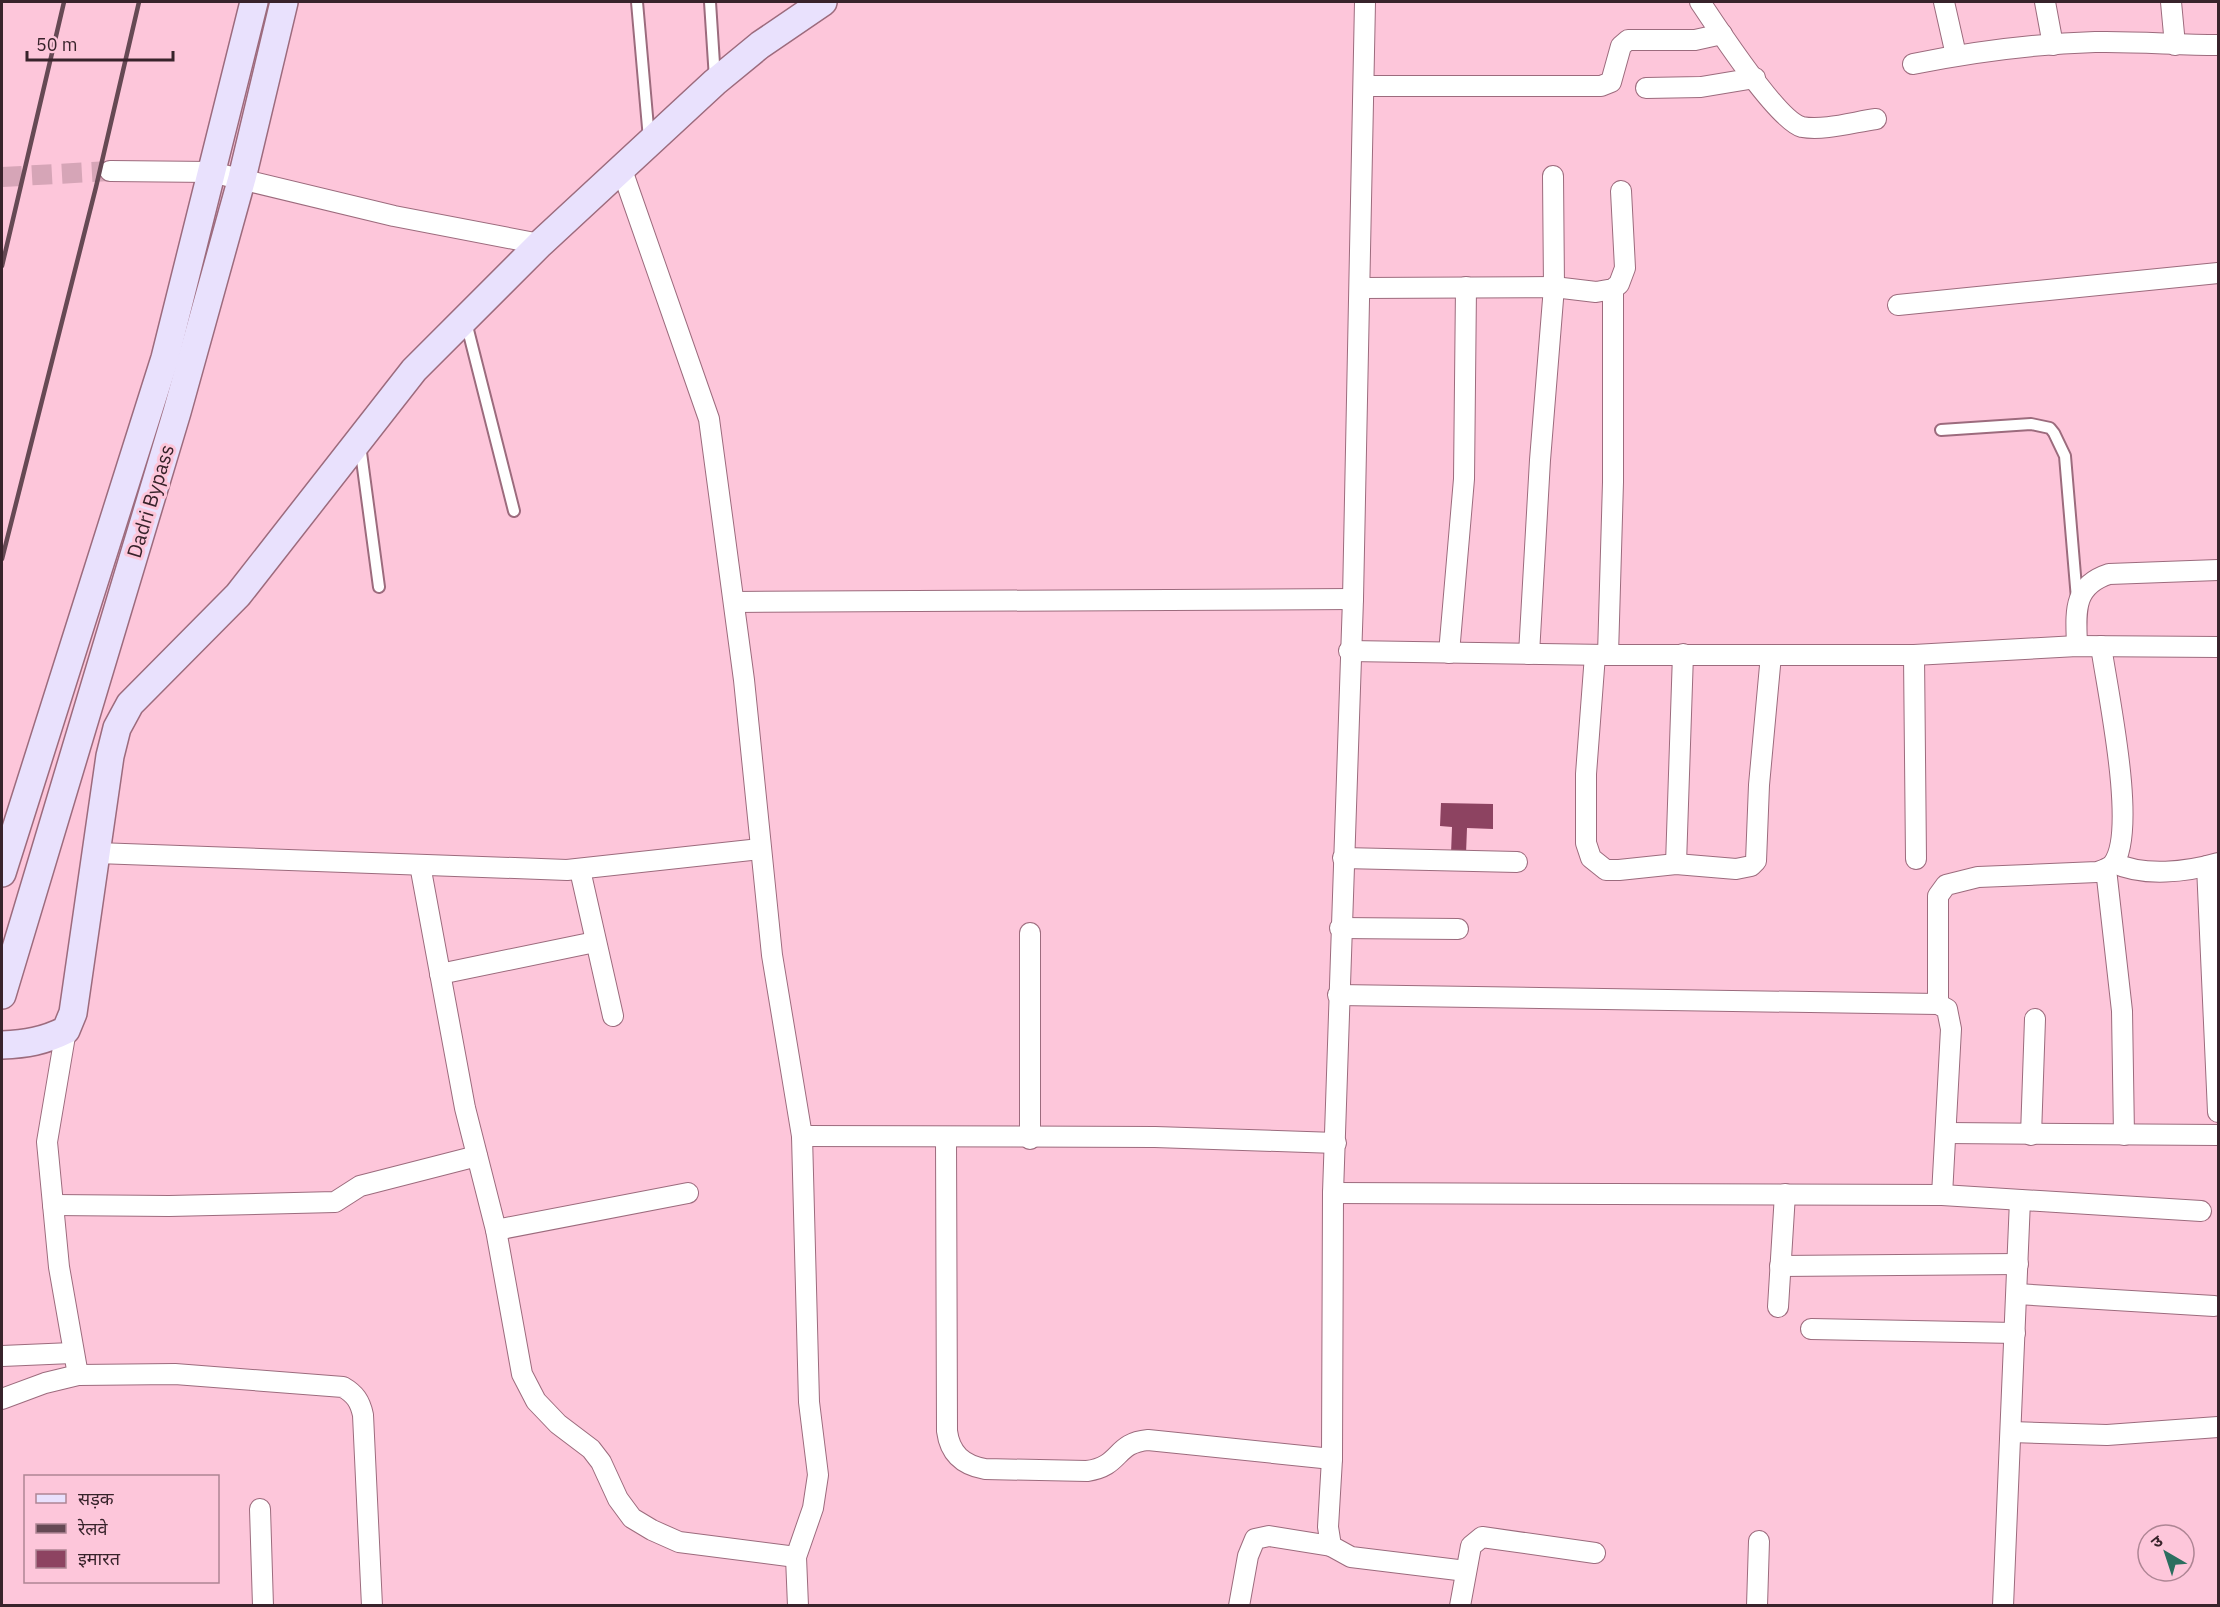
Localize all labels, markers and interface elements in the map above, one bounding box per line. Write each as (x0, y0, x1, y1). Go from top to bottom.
scale bar (27, 24, 172, 62)
text: 50 m (36, 33, 78, 56)
street label: Dadri Bypass (120, 441, 180, 561)
legend (24, 1475, 219, 1583)
text: सड़क (78, 1487, 115, 1510)
text: रेलवे (77, 1517, 109, 1540)
north arrow (2136, 1523, 2196, 1583)
text: उ (2147, 1530, 2167, 1552)
text: इमारत (78, 1547, 121, 1570)

